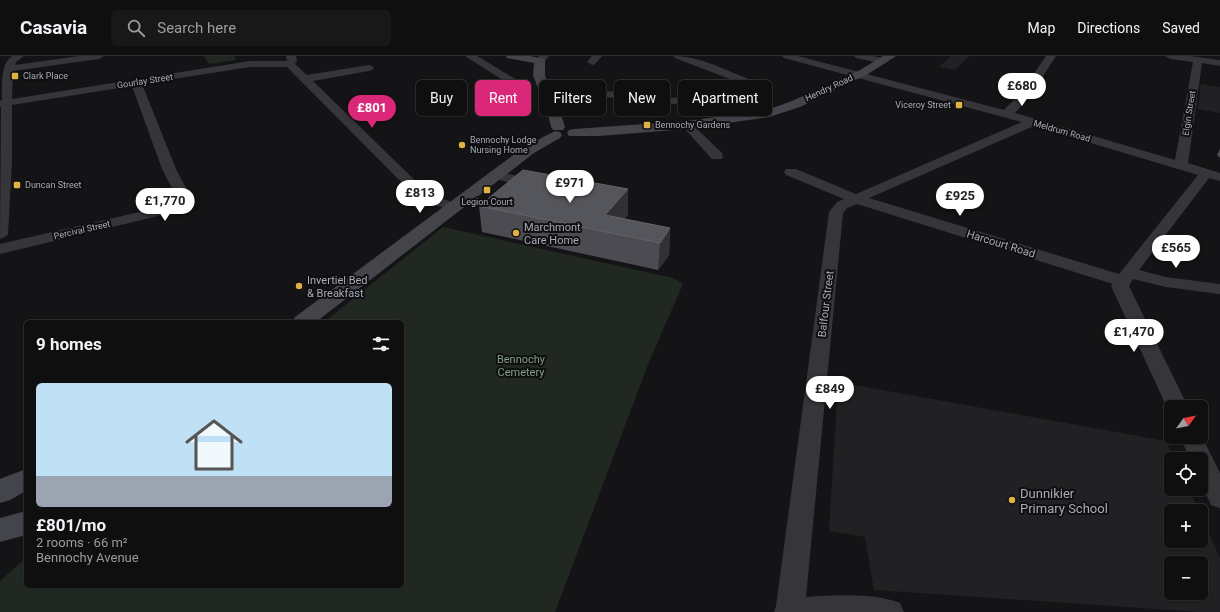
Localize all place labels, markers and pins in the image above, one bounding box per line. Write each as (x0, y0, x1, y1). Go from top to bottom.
marker: Clark Place (10, 71, 20, 81)
place label: Clark Place (23, 71, 68, 81)
pin: £680 (998, 73, 1046, 107)
pin: £801 (348, 95, 396, 129)
place label: Viceroy Street (895, 100, 951, 110)
marker: Viceroy Street (954, 100, 964, 110)
marker: Bennochy Gardens (642, 120, 652, 130)
place label: Bennochy Gardens (655, 120, 730, 130)
place label: Bennochy Lodge Nursing Home (470, 135, 537, 155)
marker: Bennochy Lodge Nursing Home (457, 140, 467, 150)
pin: £971 (546, 170, 594, 204)
marker: Duncan Street (12, 180, 22, 190)
place label: Duncan Street (25, 180, 81, 190)
pin: £813 (396, 180, 444, 214)
pin: £925 (936, 183, 984, 217)
marker: Legion Court (482, 185, 492, 195)
pin: £1,770 (132, 188, 198, 222)
place label: Legion Court (461, 197, 513, 207)
place label: Marchmont Care Home (524, 221, 581, 247)
marker: Marchmont Care Home (511, 228, 521, 238)
pin: £565 (1152, 235, 1200, 269)
place label: Invertiel Bed & Breakfast (307, 274, 368, 300)
marker: Invertiel Bed & Breakfast (294, 281, 304, 291)
pin: £1,470 (1101, 319, 1167, 353)
pin: £849 (806, 376, 854, 410)
place label: Dunnikier Primary School (1020, 486, 1108, 516)
marker: Dunnikier Primary School (1007, 495, 1017, 505)

